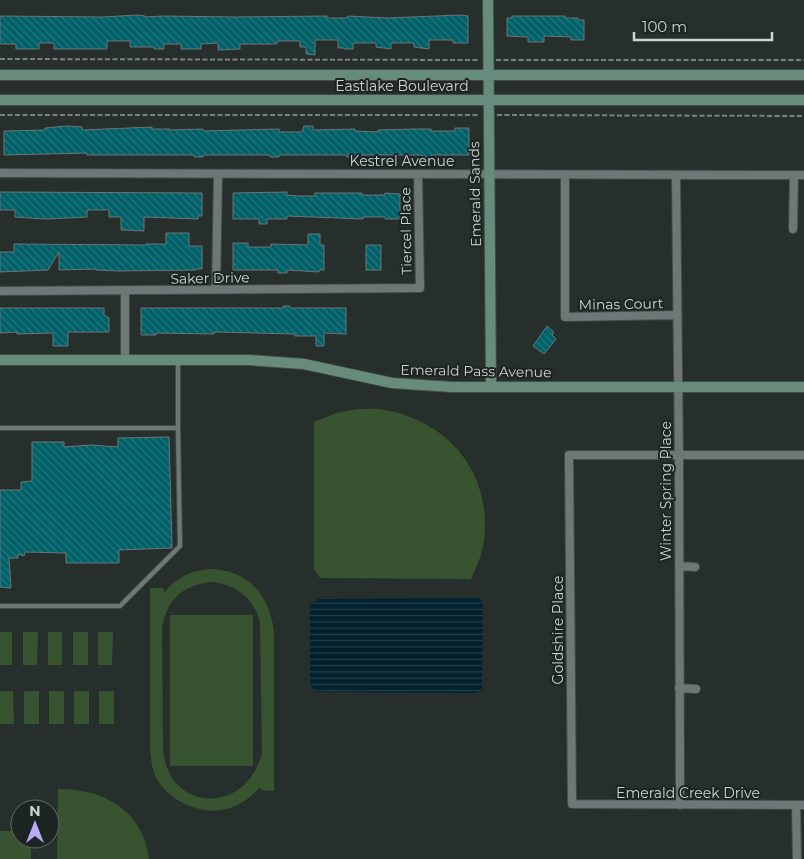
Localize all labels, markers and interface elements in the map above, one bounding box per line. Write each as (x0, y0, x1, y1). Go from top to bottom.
scale bar (634, 10, 772, 42)
text: 100 m (642, 17, 687, 36)
street label: Eastlake Boulevard (335, 77, 469, 95)
street label: Emerald Sands (465, 141, 485, 247)
street label: Kestrel Avenue (350, 152, 454, 170)
street label: Tiercel Place (396, 187, 416, 275)
street label: Saker Drive (170, 268, 250, 288)
street label: Minas Court (579, 294, 664, 314)
street label: Emerald Pass Avenue (400, 361, 552, 381)
street label: Winter Spring Place (657, 421, 675, 561)
street label: Goldshire Place (549, 576, 567, 684)
street label: Emerald Creek Drive (616, 784, 760, 802)
north arrow (10, 799, 60, 849)
text: N (29, 802, 41, 820)

